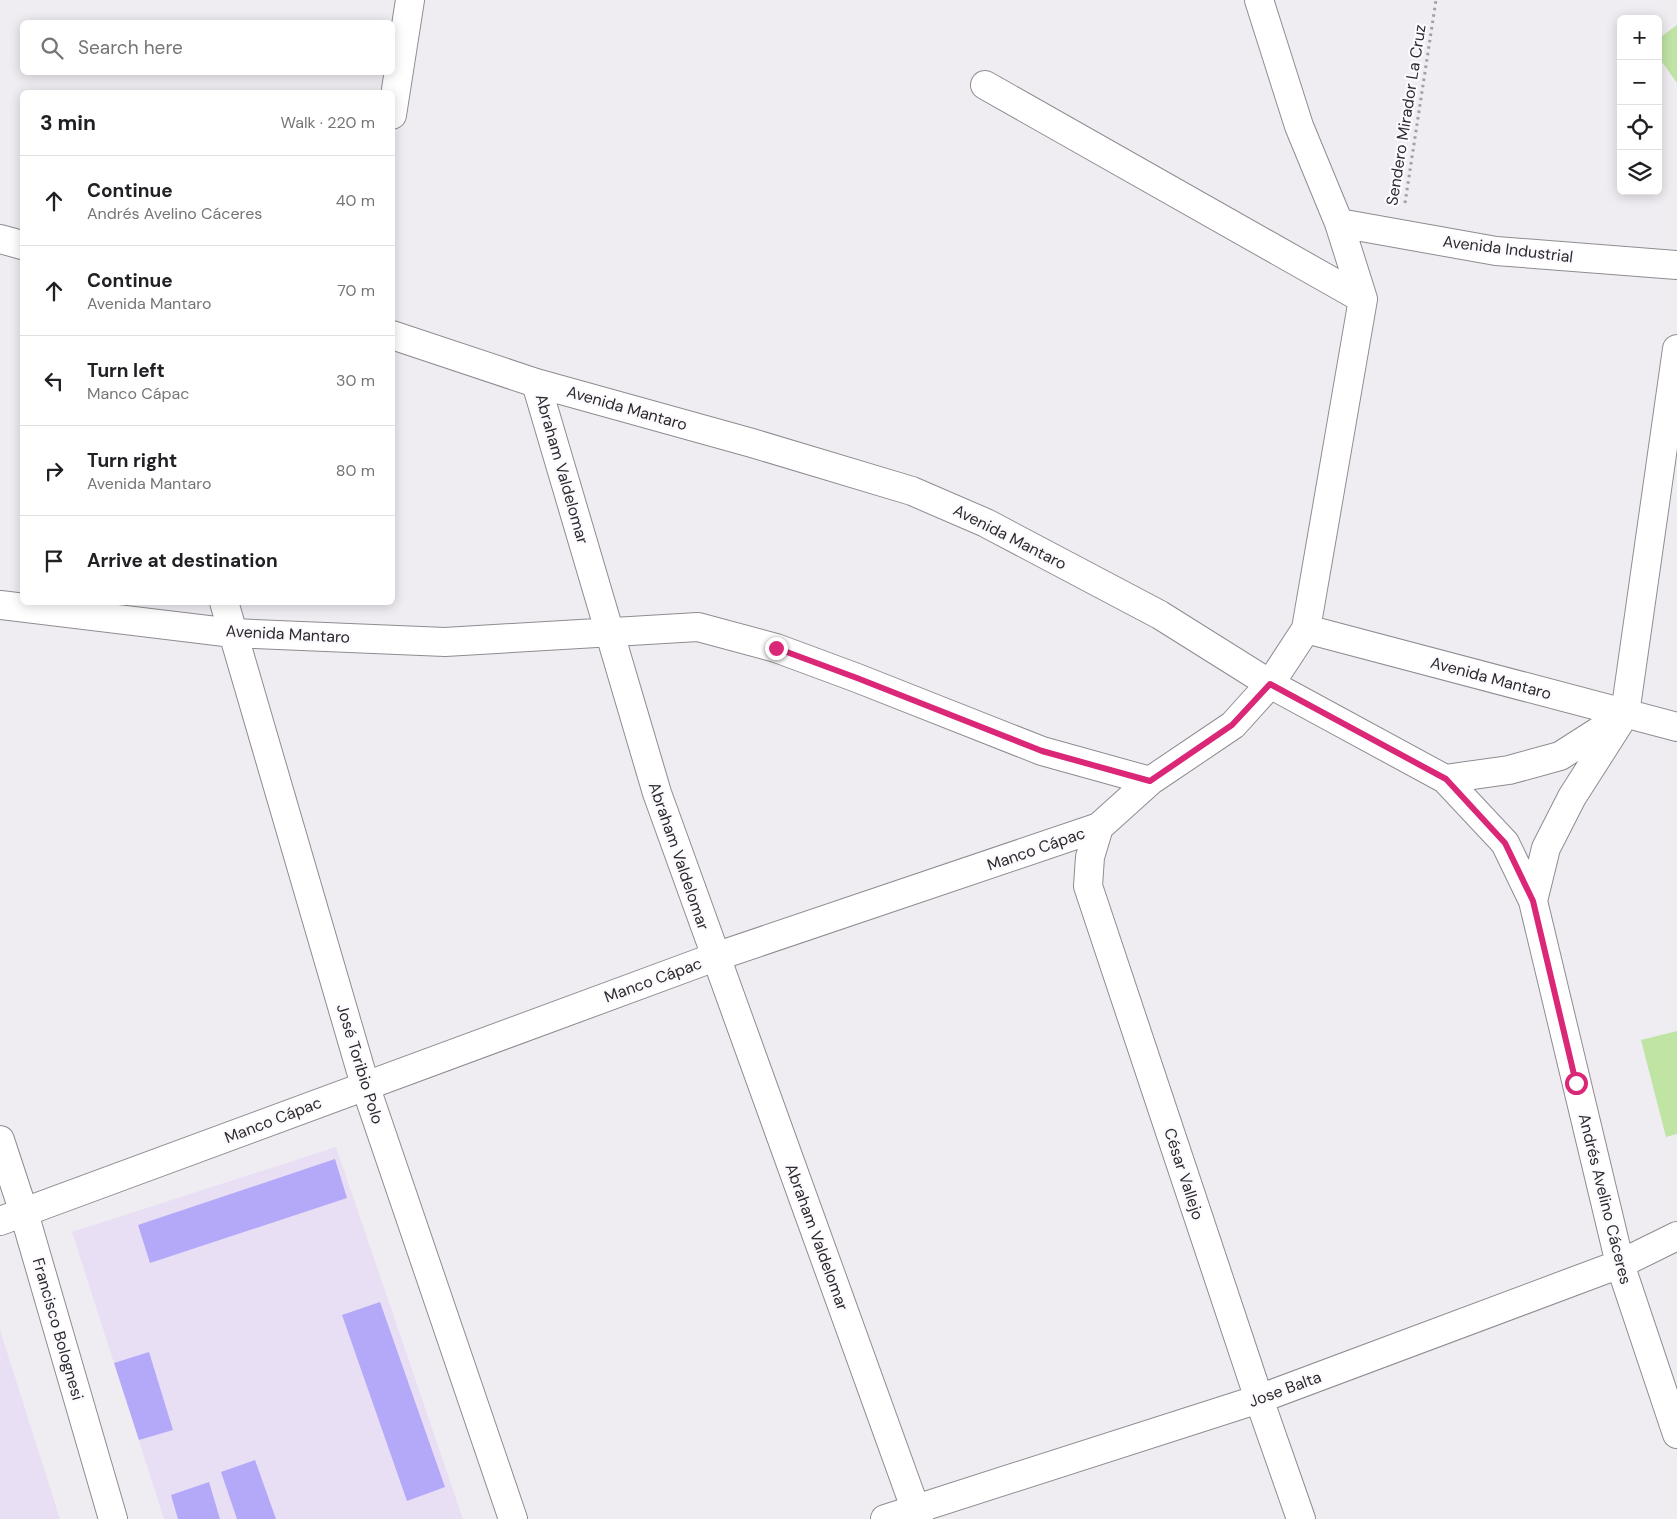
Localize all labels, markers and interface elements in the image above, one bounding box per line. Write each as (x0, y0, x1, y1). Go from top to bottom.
map controls (1617, 15, 1662, 195)
button: + (1617, 15, 1662, 60)
search box (20, 20, 395, 75)
street label: Sendero Mirador La Cruz (1381, 23, 1431, 207)
icon: search (38, 34, 66, 62)
text: Search here (78, 35, 183, 60)
button: − (1617, 60, 1662, 105)
button: locate (1617, 105, 1662, 150)
text: 3 min (40, 109, 96, 137)
text: Walk · 220 m (281, 112, 375, 133)
button: layers (1617, 150, 1662, 195)
text: Continue (87, 178, 173, 203)
icon: ahead (40, 187, 68, 215)
text: 40 m (336, 190, 375, 211)
text: Andrés Avelino Cáceres (87, 203, 262, 224)
street label: Avenida Industrial (1442, 231, 1574, 267)
text: Continue (87, 268, 173, 293)
icon: ahead (40, 277, 68, 305)
text: 70 m (337, 280, 375, 301)
text: Avenida Mantaro (87, 293, 211, 314)
text: Turn left (87, 358, 165, 383)
icon: left (40, 367, 68, 395)
text: 30 m (336, 370, 375, 391)
street label: Avenida Mantaro (564, 381, 690, 435)
text: Manco Cápac (87, 383, 189, 404)
street label: Abraham Valdelomar (531, 392, 593, 546)
text: Turn right (87, 448, 177, 473)
icon: right (40, 457, 68, 485)
text: 80 m (336, 460, 375, 481)
text: Avenida Mantaro (87, 473, 211, 494)
street label: Avenida Mantaro (950, 499, 1070, 575)
icon: arrive (40, 547, 68, 575)
text: Arrive at destination (87, 548, 278, 573)
street label: Avenida Mantaro (225, 620, 351, 648)
route end (765, 637, 788, 660)
street label: Avenida Mantaro (1428, 652, 1554, 704)
street label: Abraham Valdelomar (644, 779, 714, 933)
street label: Manco Cápac (984, 822, 1088, 876)
street label: Manco Cápac (601, 953, 705, 1007)
street label: José Toribio Polo (332, 1001, 388, 1127)
route start (1565, 1072, 1588, 1095)
street label: Manco Cápac (221, 1092, 325, 1148)
street label: Andrés Avelino Cáceres (1574, 1111, 1636, 1287)
street label: César Vallejo (1159, 1125, 1209, 1223)
street label: Abraham Valdelomar (781, 1161, 853, 1313)
street label: Francisco Bolognesi (28, 1255, 88, 1403)
street label: Jose Balta (1246, 1366, 1324, 1412)

